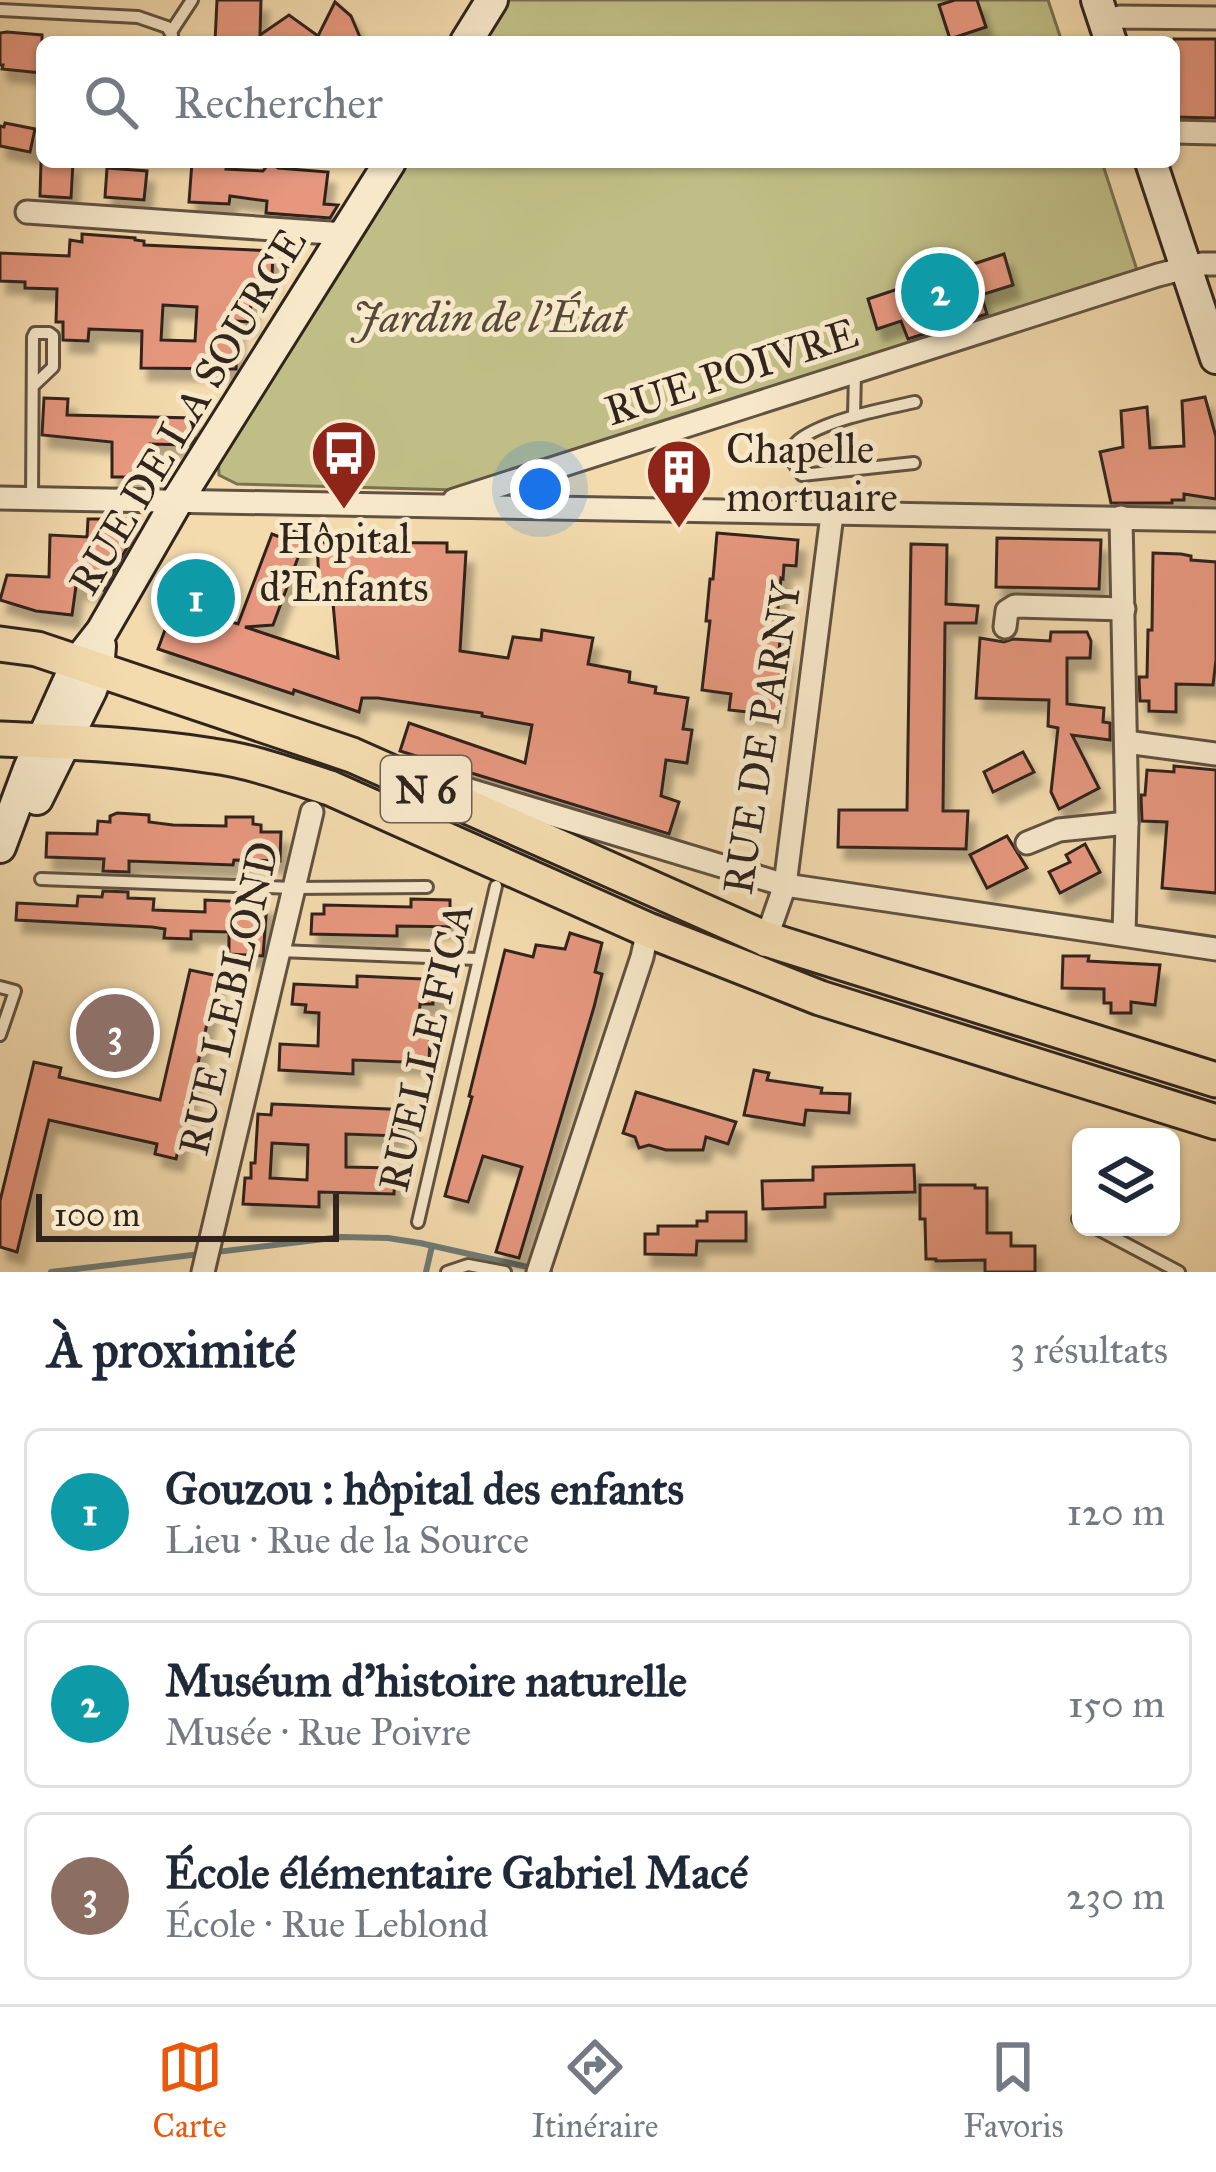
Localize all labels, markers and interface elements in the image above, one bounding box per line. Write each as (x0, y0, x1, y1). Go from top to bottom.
search box (36, 36, 1180, 168)
icon: search (78, 69, 144, 135)
text: Rechercher (174, 75, 383, 130)
street label: RUE DE LA SOURCE (58, 219, 318, 604)
pin: 2 (901, 247, 979, 337)
park label: Jardin de l'État (350, 291, 629, 344)
street label: RUE POIVRE (598, 307, 864, 437)
bus stop icon: Hôpital d'Enfants (309, 418, 379, 512)
place label: Chapelle mortuaire (726, 423, 898, 523)
building icon: Chapelle mortuaire (644, 437, 714, 531)
your location (510, 459, 570, 519)
place label: Hôpital d'Enfants (260, 513, 428, 613)
pin: 1 (157, 553, 235, 643)
street label: RUE DE PARNY (712, 577, 813, 898)
road number: N 6 (381, 756, 471, 822)
street label: RUE LEBLOND (168, 836, 290, 1160)
street label: RUELLE FICA (368, 898, 484, 1196)
pin: 3 (76, 988, 154, 1078)
map controls (1072, 1128, 1180, 1236)
button: layers (1072, 1128, 1180, 1236)
scale bar (36, 1188, 339, 1241)
text: 100 m (54, 1195, 140, 1235)
text: À proximité (48, 1319, 296, 1381)
text: 3 résultats (1010, 1326, 1168, 1374)
text: Gouzou : hôpital des enfants (165, 1461, 684, 1516)
text: 1 (82, 1488, 98, 1536)
text: 120 m (1066, 1488, 1165, 1536)
text: Lieu · Rue de la Source (165, 1516, 529, 1564)
text: Muséum d'histoire naturelle (165, 1653, 687, 1708)
text: 2 (80, 1680, 100, 1728)
text: 150 m (1068, 1680, 1165, 1728)
text: Musée · Rue Poivre (165, 1708, 471, 1756)
text: École élémentaire Gabriel Macé (165, 1845, 748, 1900)
text: 3 (82, 1872, 98, 1920)
text: 230 m (1066, 1872, 1165, 1920)
text: École · Rue Leblond (165, 1900, 488, 1948)
tab: Carte (152, 2034, 227, 2146)
tab: Itinéraire (531, 2034, 659, 2146)
tab: Favoris (963, 2034, 1064, 2146)

